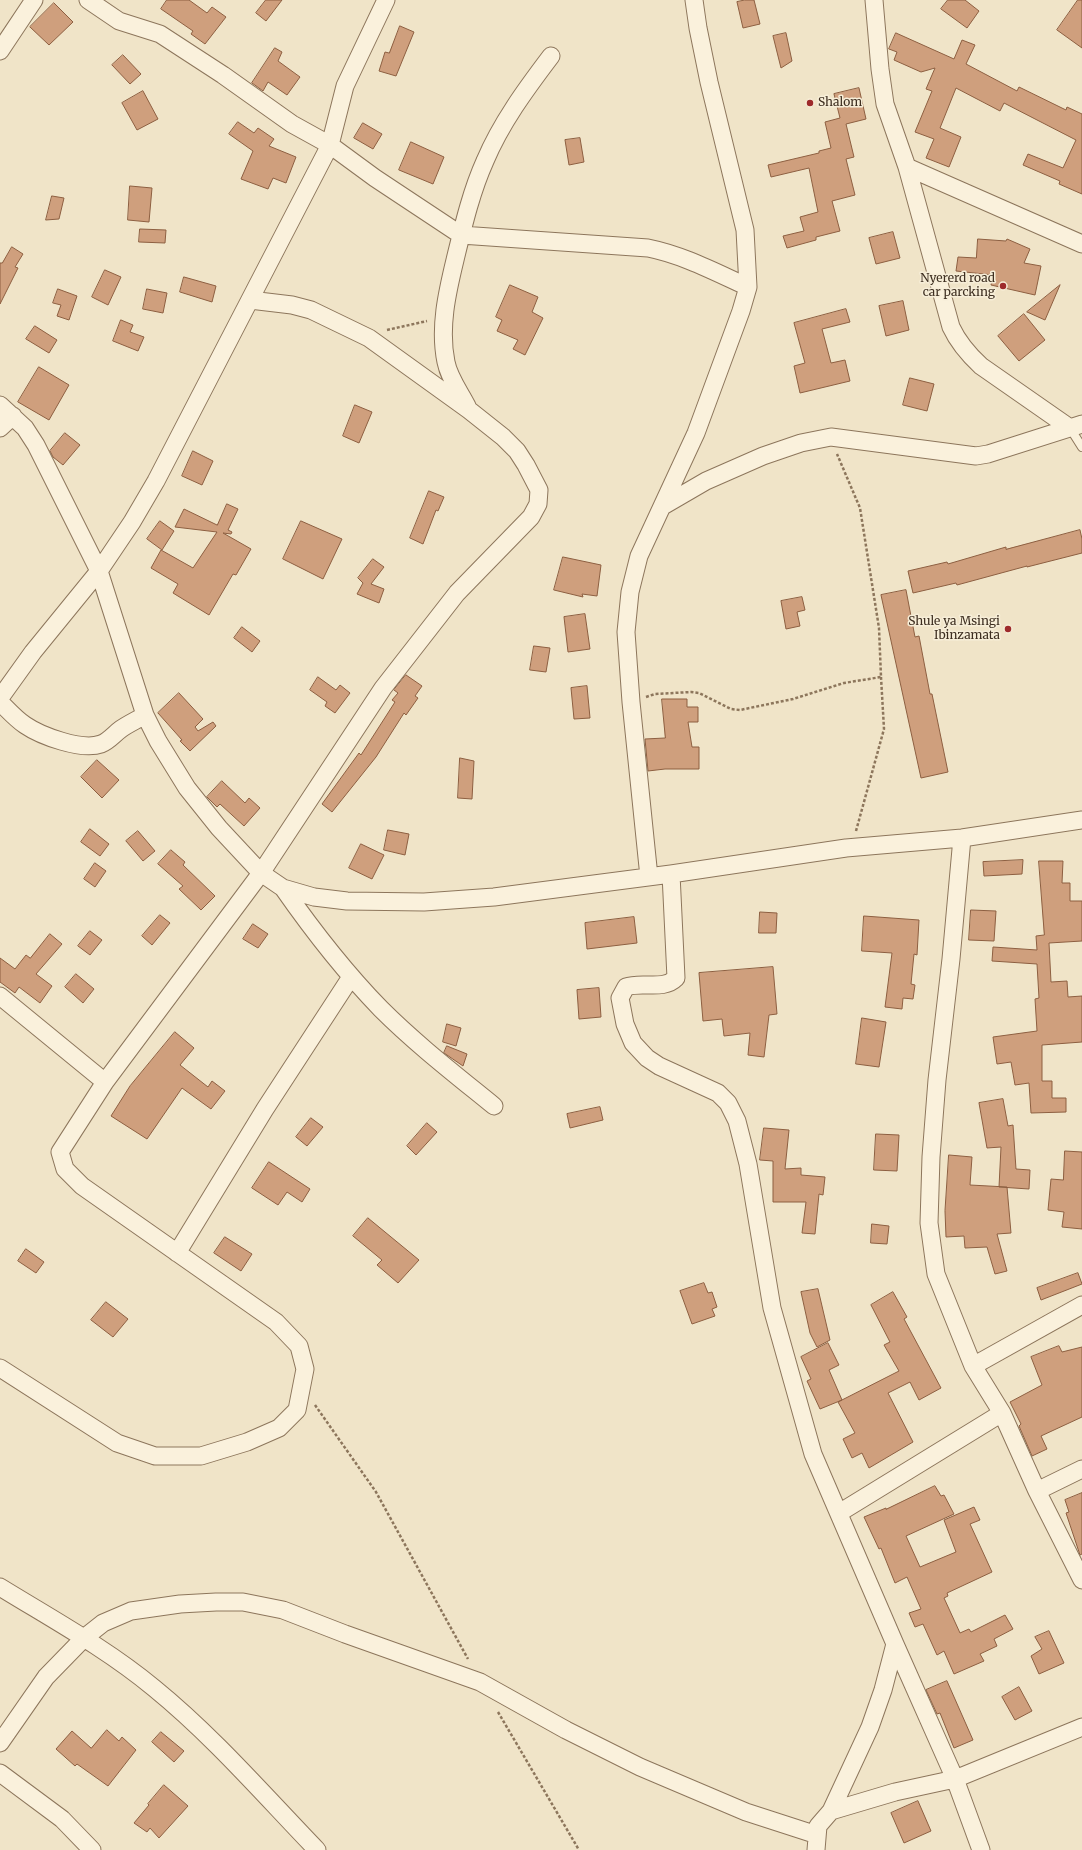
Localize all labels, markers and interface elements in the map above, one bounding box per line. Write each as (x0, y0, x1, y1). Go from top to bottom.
place label: Shalom (818, 96, 862, 110)
marker: Shalom (805, 98, 815, 108)
place label: Nyererd road car parcking (920, 272, 995, 300)
marker: Nyererd road car parcking (998, 281, 1008, 291)
place label: Shule ya Msingi Ibinzamata (908, 615, 1000, 643)
marker: Shule ya Msingi Ibinzamata (1003, 624, 1013, 634)

